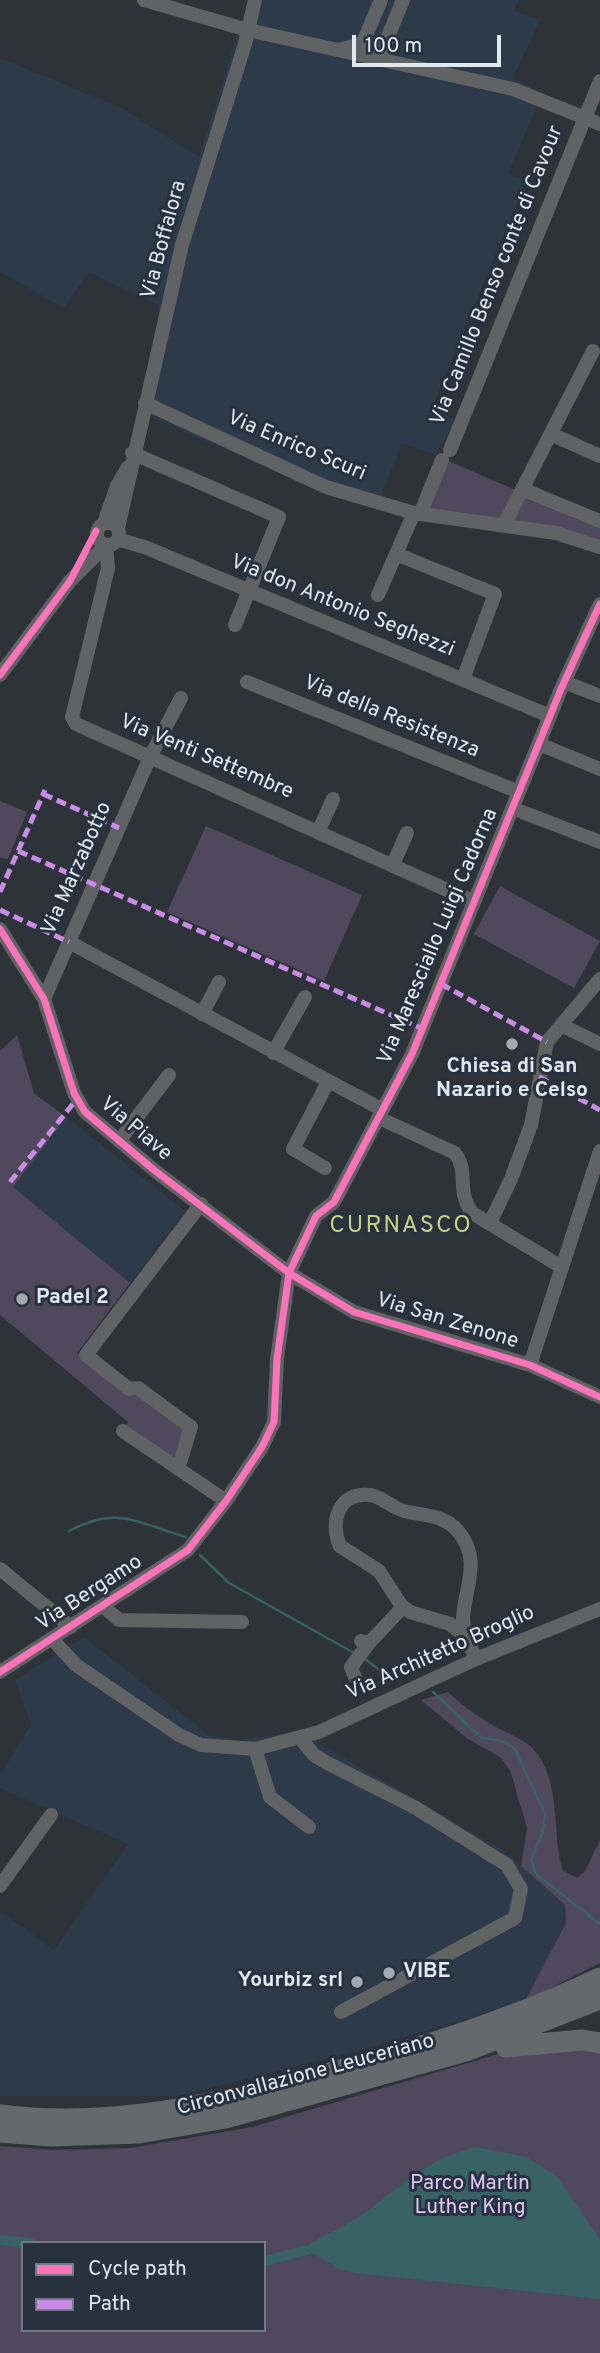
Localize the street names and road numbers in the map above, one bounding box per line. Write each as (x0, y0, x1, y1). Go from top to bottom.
street label: Via Camillo Benso conte di Cavour (426, 122, 570, 430)
street label: Via Boffalora (137, 178, 193, 302)
street label: Via Enrico Scuri (223, 406, 369, 488)
street label: Via don Antonio Seghezzi (226, 550, 458, 664)
street label: Via della Resistenza (300, 671, 482, 765)
street label: Via Venti Settembre (115, 710, 297, 806)
street label: Via Marzabotto (37, 799, 119, 939)
street label: Via Maresciallo Luigi Cadorna (374, 805, 504, 1069)
street label: Via Piave (94, 1093, 176, 1167)
street label: Via San Zenone (373, 1288, 521, 1356)
street label: Via Bergamo (32, 1550, 148, 1638)
street label: Via Architetto Broglio (343, 1601, 539, 1707)
street label: Circonvallazione Leuceriano (175, 2029, 437, 2123)

